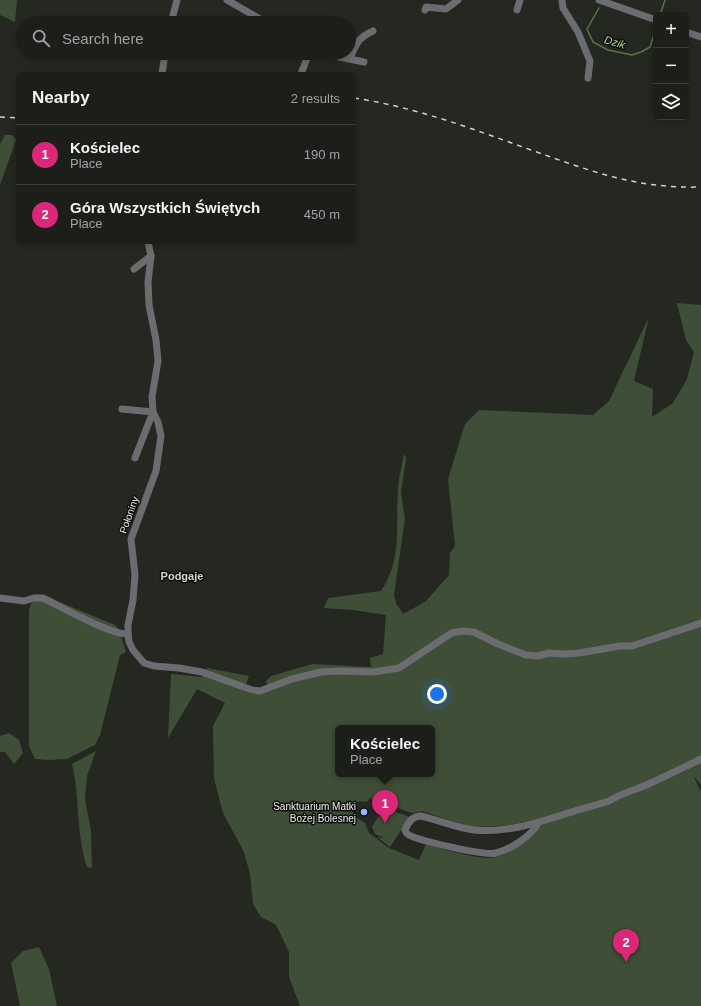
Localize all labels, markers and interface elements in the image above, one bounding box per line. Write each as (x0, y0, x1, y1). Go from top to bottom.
map controls (653, 12, 689, 120)
button: + (653, 12, 689, 48)
search box (16, 16, 356, 60)
icon: search (30, 27, 52, 49)
text: Search here (62, 30, 144, 47)
water label: Dzik (603, 33, 627, 51)
button: − (653, 48, 689, 84)
button: layers (653, 84, 689, 120)
text: Nearby (32, 88, 90, 107)
text: 2 results (291, 91, 340, 106)
text: Kościelec (70, 139, 140, 156)
text: 1 (41, 147, 49, 162)
text: 190 m (304, 147, 340, 162)
text: Place (70, 156, 103, 171)
text: Góra Wszystkich Świętych (70, 199, 260, 216)
text: 2 (41, 207, 49, 222)
text: 450 m (304, 207, 340, 222)
text: Place (70, 216, 103, 231)
street label: Połoniny (117, 495, 141, 535)
district label: Podgaje (161, 570, 203, 582)
your location (427, 684, 447, 704)
popup (335, 725, 435, 777)
text: Kościelec (350, 735, 420, 752)
text: Place (350, 752, 383, 767)
pin: 1 (372, 790, 398, 823)
place label: Sanktuarium Matki Bożej Bolesnej (273, 801, 356, 824)
marker: Sanktuarium Matki Bożej Bolesnej (359, 807, 369, 817)
pin: 2 (613, 929, 639, 962)

